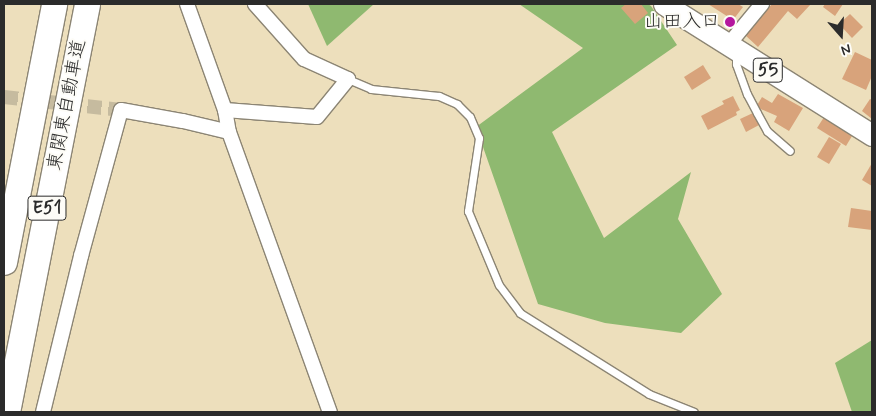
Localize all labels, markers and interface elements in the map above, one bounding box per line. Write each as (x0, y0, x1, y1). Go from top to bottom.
north arrow (816, 10, 866, 60)
place label: 山田入口 (644, 11, 720, 33)
marker: 山田入口 (724, 16, 736, 28)
street label: 東関東自動車道 (43, 38, 91, 172)
text: N (839, 39, 853, 59)
road number: 55 (752, 54, 784, 86)
road number: E51 (27, 192, 67, 224)

